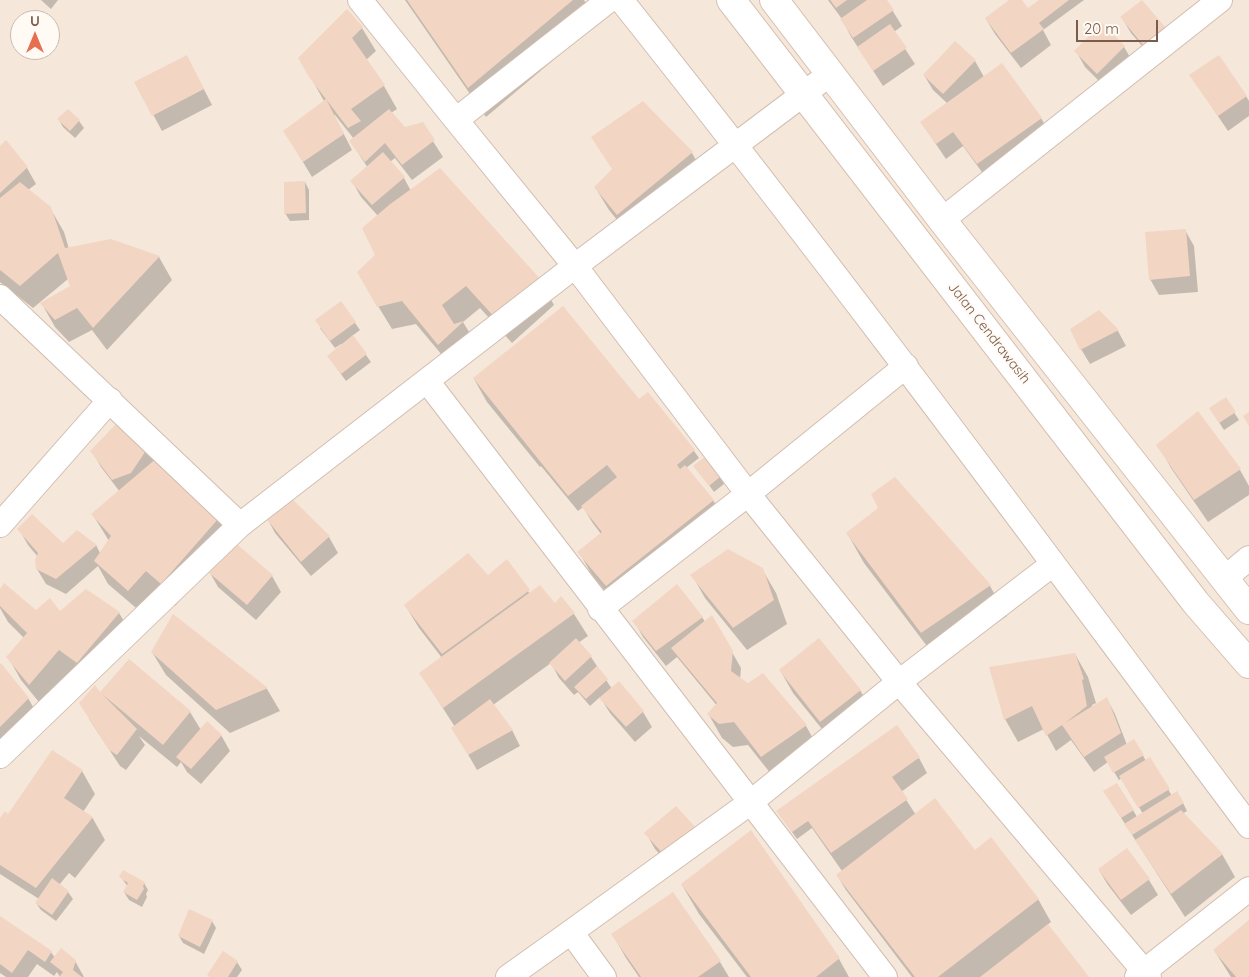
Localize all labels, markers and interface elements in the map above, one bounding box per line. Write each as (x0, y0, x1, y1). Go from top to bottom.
north arrow (10, 10, 60, 60)
scale bar (1079, 10, 1162, 42)
text: U (30, 12, 40, 30)
text: 20 m (1084, 19, 1119, 38)
street label: Jalan Cendrawasih (944, 279, 1034, 387)

